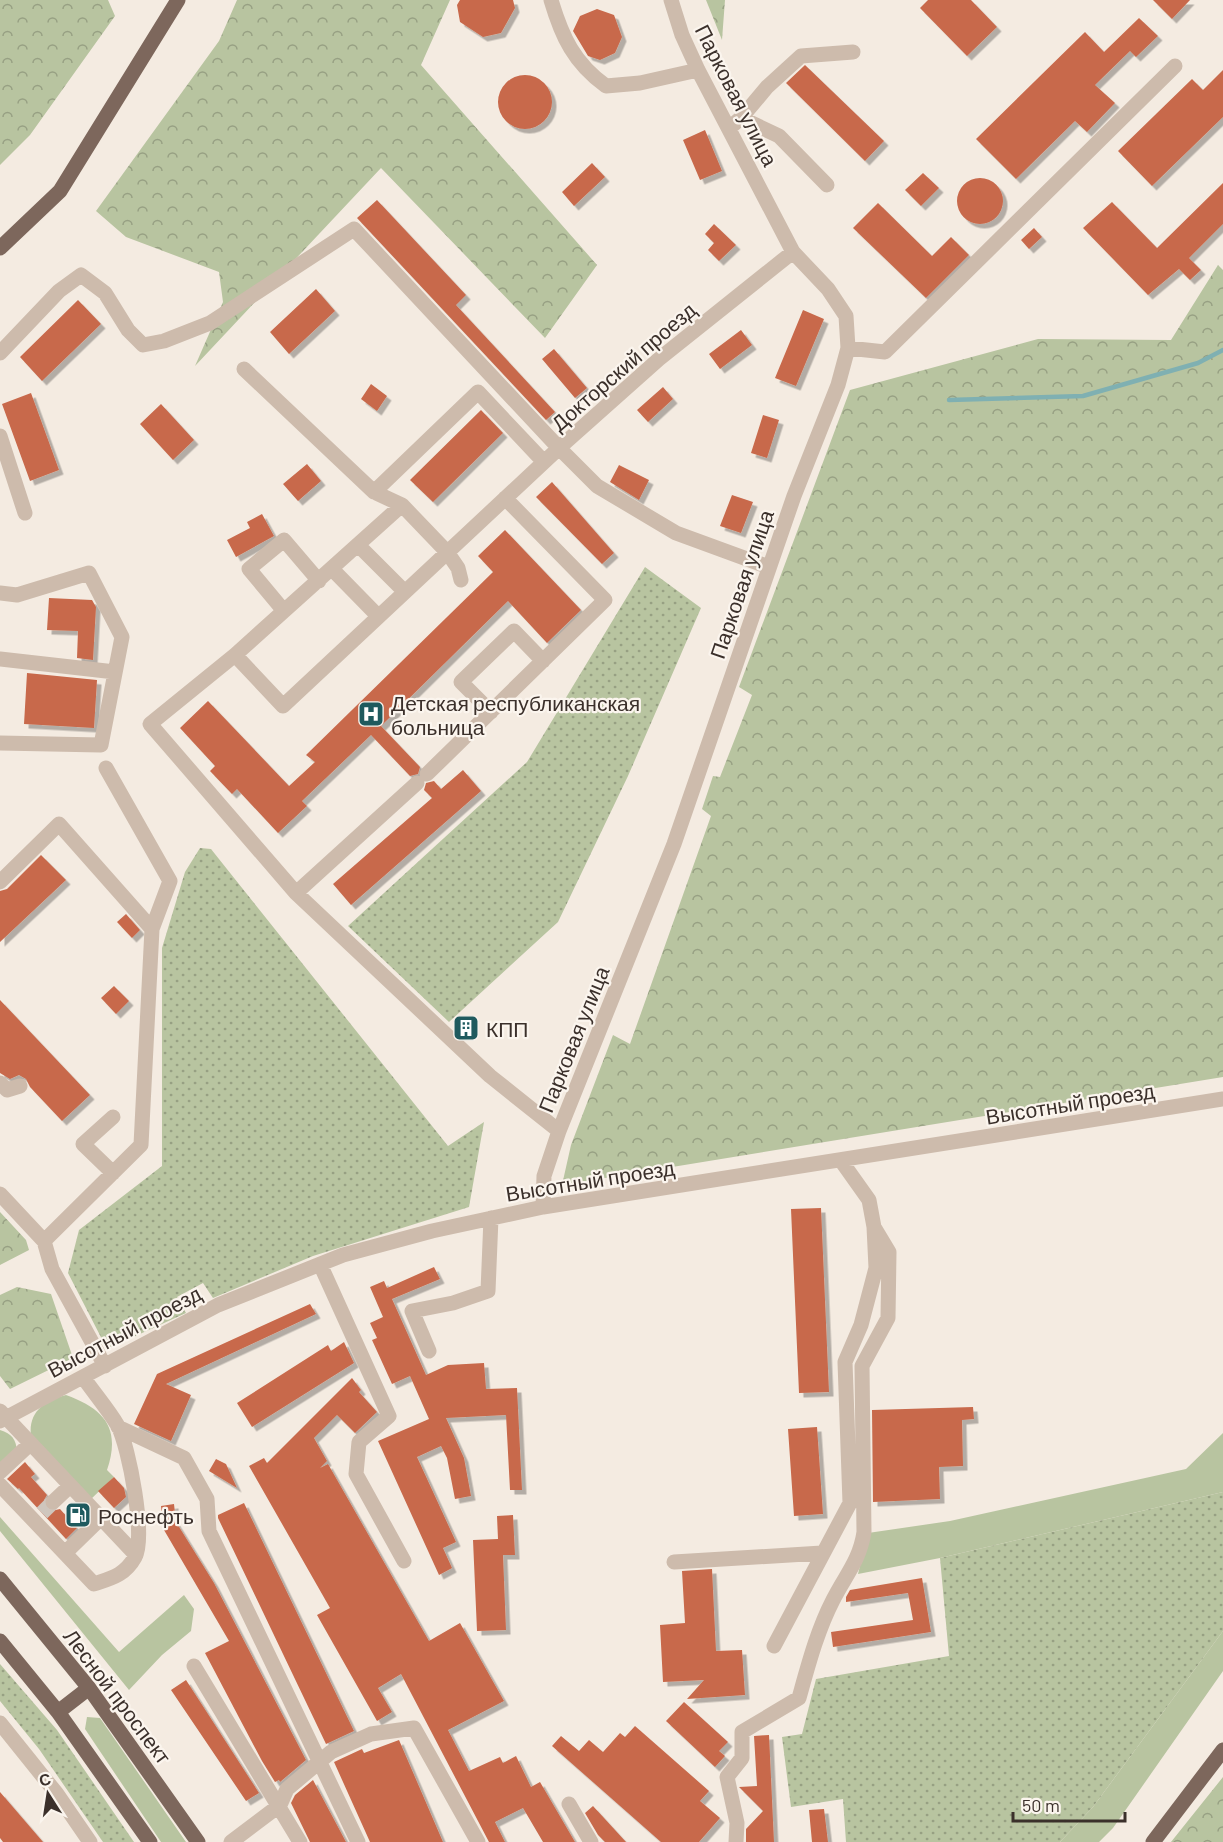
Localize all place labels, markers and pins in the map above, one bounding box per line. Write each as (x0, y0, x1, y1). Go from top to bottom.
place label: Детская республиканская больница (391, 690, 640, 739)
hospital icon: Детская республиканская больница (356, 699, 386, 729)
building icon: КПП (451, 1013, 481, 1043)
place label: КПП (486, 1016, 528, 1041)
fuel station icon: Роснефть (63, 1500, 93, 1530)
place label: Роснефть (98, 1503, 194, 1528)

